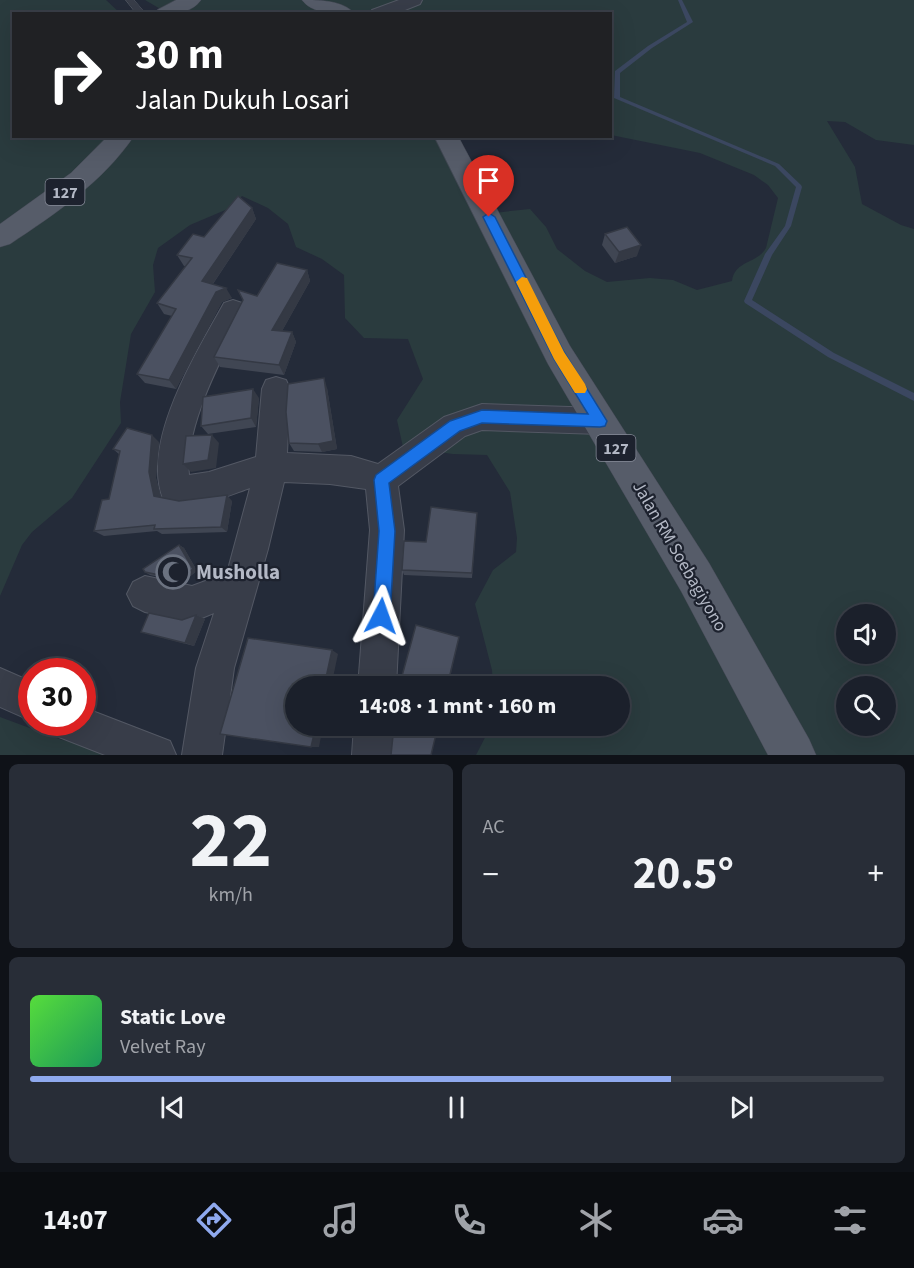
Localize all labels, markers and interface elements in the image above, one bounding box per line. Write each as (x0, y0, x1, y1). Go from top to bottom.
text: 30 m (135, 25, 224, 85)
icon: right (36, 36, 114, 114)
text: Jalan Dukuh Losari (135, 81, 350, 120)
pin (463, 155, 514, 217)
icon: arrive (472, 164, 505, 197)
road number: 127 (46, 179, 84, 205)
road number: 127 (596, 435, 636, 461)
street label: Jalan RM Soebagiyono (626, 476, 733, 636)
mosque icon: Musholla (155, 554, 191, 590)
place label: Musholla (196, 557, 280, 587)
position arrow (349, 584, 413, 648)
map controls (836, 604, 896, 736)
button: sound (836, 604, 896, 664)
speed limit sign: 30 (18, 658, 96, 736)
button: search (836, 676, 896, 736)
text: 14:08 · 1 mnt · 160 m (359, 690, 556, 722)
text: 22 (190, 786, 272, 897)
text: AC (483, 813, 505, 841)
text: 20.5° (633, 842, 734, 906)
text: − (483, 851, 499, 898)
text: + (868, 851, 884, 898)
text: km/h (209, 881, 253, 909)
text: Static Love (120, 1001, 226, 1033)
text: Velvet Ray (120, 1033, 206, 1061)
icon: previous (156, 1091, 189, 1124)
icon: pause (440, 1091, 473, 1124)
icon: next (725, 1091, 758, 1124)
icon: directions (193, 1199, 235, 1241)
icon: music (320, 1199, 362, 1241)
icon: phone (448, 1199, 490, 1241)
icon: climate (575, 1199, 617, 1241)
icon: car (702, 1199, 744, 1241)
icon: filters (829, 1199, 871, 1241)
text: 14:07 (43, 1201, 108, 1240)

